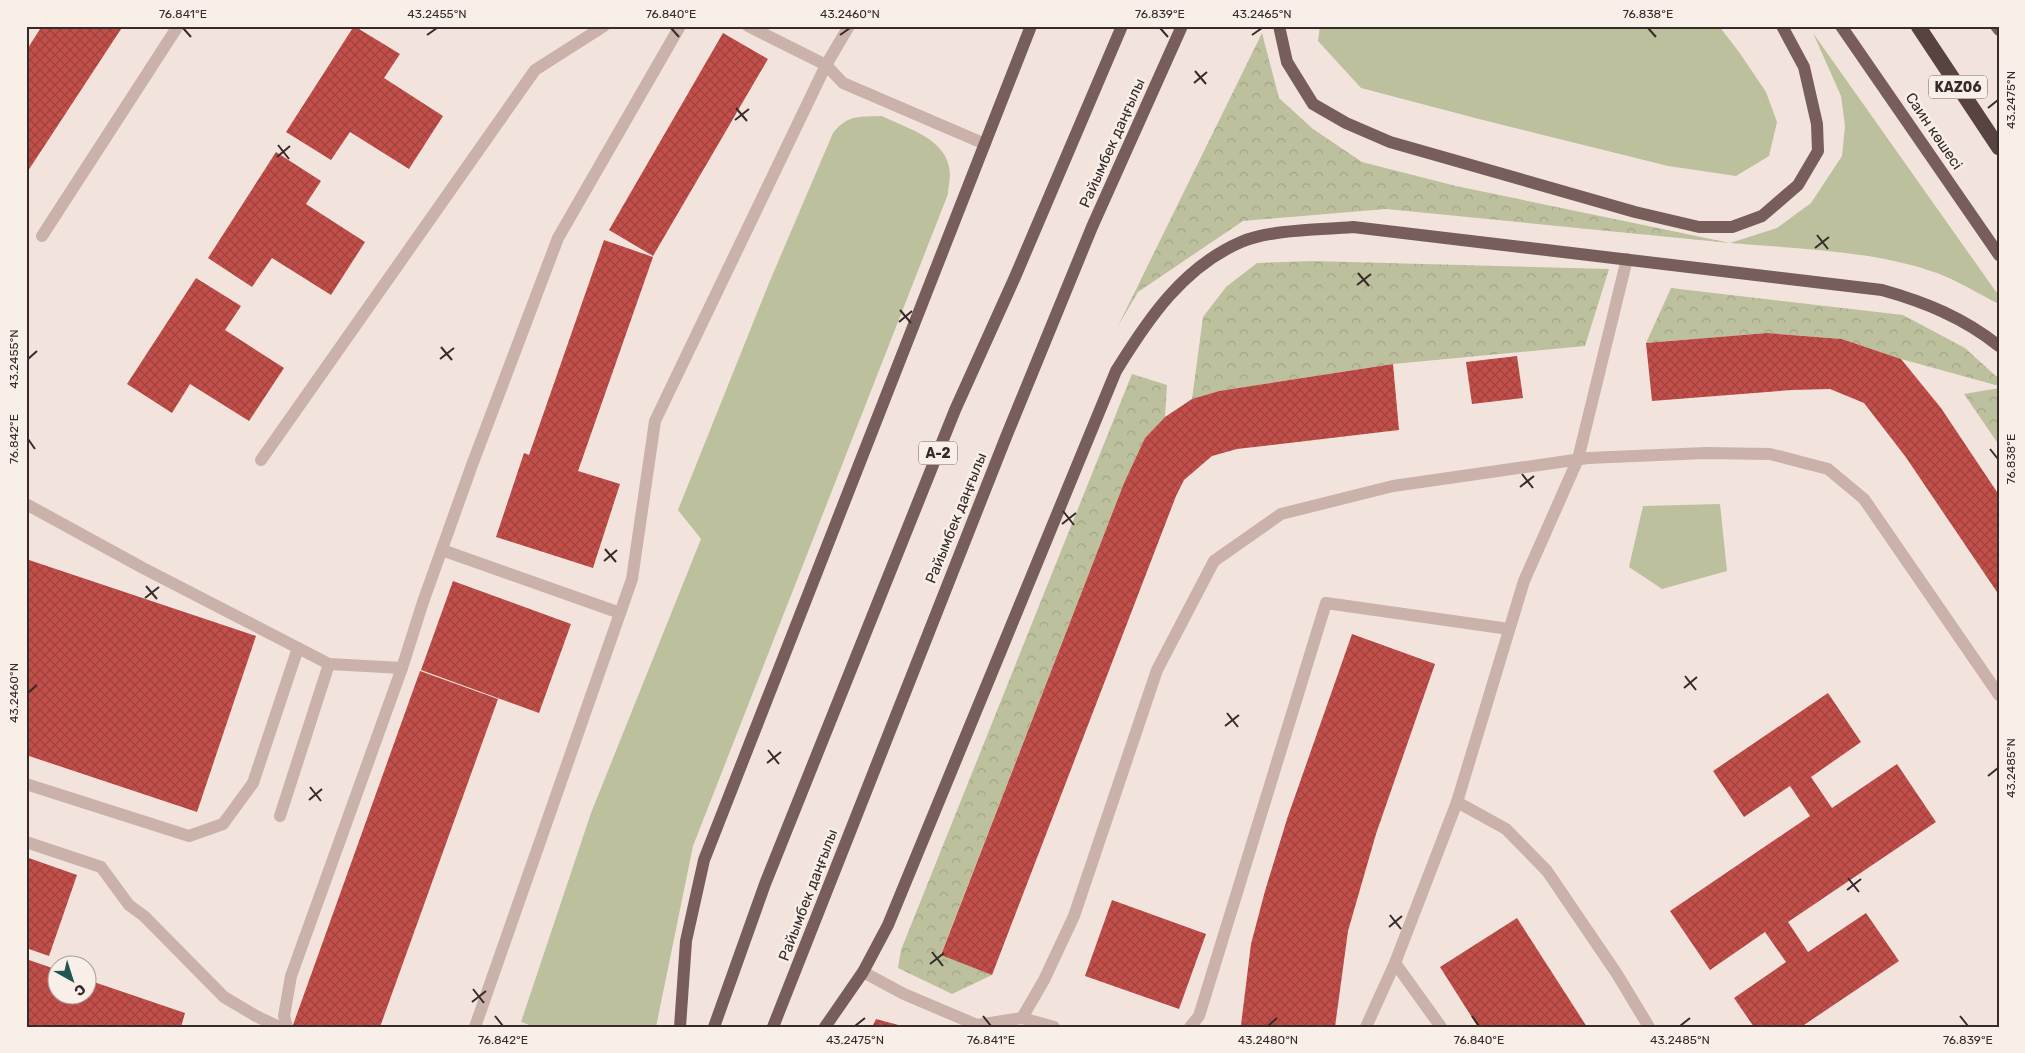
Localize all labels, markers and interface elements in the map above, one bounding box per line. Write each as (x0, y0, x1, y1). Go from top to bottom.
text: 76.841°E (159, 7, 207, 21)
text: 43.2455°N (407, 7, 467, 21)
text: 76.840°E (646, 7, 696, 21)
text: 43.2460°N (820, 7, 880, 21)
text: 76.839°E (1135, 7, 1185, 21)
text: 43.2465°N (1232, 7, 1292, 21)
text: 76.838°E (1623, 7, 1673, 21)
text: 43.2475°N (2004, 71, 2018, 129)
road number: KАZ06 (1929, 75, 1987, 98)
street label: Райымбек даңғылы (1075, 76, 1149, 210)
street label: Саин көшесі (1902, 89, 1966, 173)
text: 43.2455°N (7, 329, 21, 389)
text: 76.842°E (7, 414, 21, 464)
text: 76.838°E (2004, 434, 2018, 484)
road number: A-2 (919, 442, 957, 464)
street label: Райымбек даңғылы (922, 450, 990, 586)
text: 43.2460°N (7, 663, 21, 723)
text: 43.2485°N (2004, 738, 2018, 798)
street label: Райымбек даңғылы (775, 827, 841, 963)
north arrow (48, 956, 98, 1006)
text: С (71, 980, 89, 1000)
text: 76.842°E (478, 1033, 528, 1047)
text: 43.2475°N (826, 1033, 884, 1047)
text: 76.841°E (967, 1033, 1015, 1047)
text: 43.2480°N (1238, 1033, 1298, 1047)
text: 76.840°E (1454, 1033, 1504, 1047)
text: 43.2485°N (1650, 1033, 1710, 1047)
text: 76.839°E (1943, 1033, 1993, 1047)

